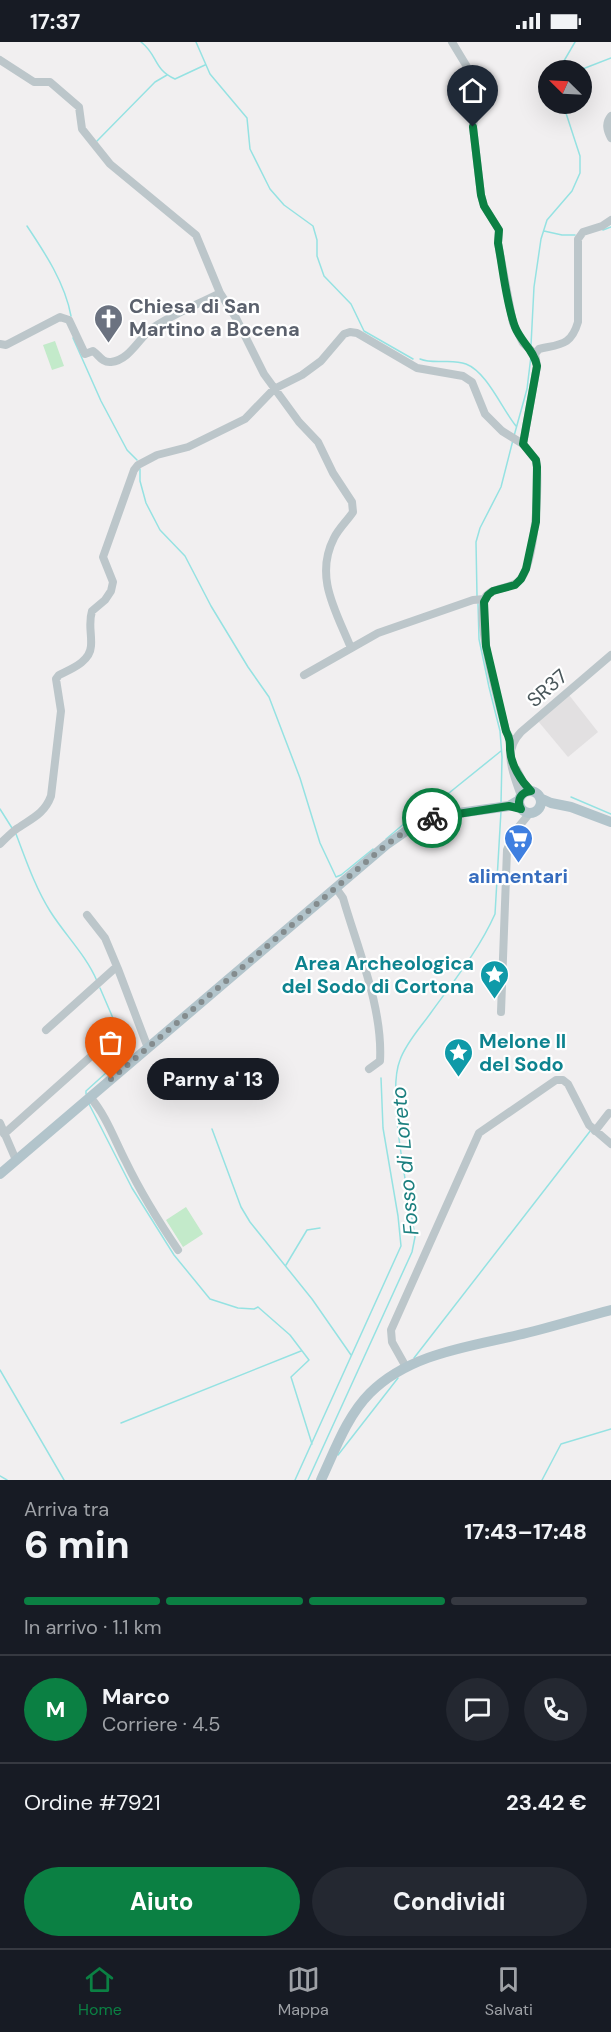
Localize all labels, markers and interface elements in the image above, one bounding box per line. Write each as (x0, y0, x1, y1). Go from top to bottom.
text: 17:37 (30, 7, 80, 36)
north arrow (538, 60, 592, 114)
map controls (538, 60, 592, 114)
pin (447, 65, 498, 127)
icon: home (456, 74, 489, 107)
place label: Chiesa di San Martino a Bocena (129, 293, 300, 342)
church icon: Chiesa di San Martino a Bocena (92, 302, 124, 344)
street label: SR37 (521, 663, 573, 713)
courier (402, 788, 462, 848)
icon: bike (416, 802, 449, 835)
supermarket icon: alimentari (502, 822, 534, 864)
place label: alimentari (468, 863, 568, 889)
place label: Area Archeologica del Sodo di Cortona (281, 950, 474, 999)
place icon: Area Archeologica del Sodo di Cortona (479, 958, 511, 1000)
pin (85, 1017, 136, 1079)
icon: bag (94, 1026, 127, 1059)
place label: Melone II del Sodo (479, 1028, 566, 1077)
place icon: Melone II del Sodo (442, 1036, 474, 1078)
callout: Parny a' 13 (147, 1058, 279, 1100)
text: Parny a' 13 (163, 1066, 263, 1092)
water label: Fosso di Loreto (385, 1085, 425, 1237)
text: Arriva tra (24, 1496, 109, 1522)
text: 17:43–17:48 (464, 1517, 587, 1546)
text: 6 min (24, 1519, 130, 1570)
text: In arrivo · 1.1 km (24, 1614, 162, 1640)
button: chat (446, 1678, 509, 1741)
button: phone (524, 1678, 587, 1741)
text: Marco (102, 1682, 170, 1711)
text: M (46, 1695, 65, 1724)
text: Corriere · 4.5 (102, 1711, 220, 1737)
text: Ordine #7921 (24, 1788, 161, 1817)
text: 23.42 € (506, 1788, 587, 1817)
button: Aiuto (24, 1867, 300, 1936)
button: Condividi (312, 1867, 587, 1936)
tab: Home (78, 1963, 122, 2020)
tab: Mappa (278, 1963, 329, 2020)
tab: Salvati (485, 1963, 533, 2020)

